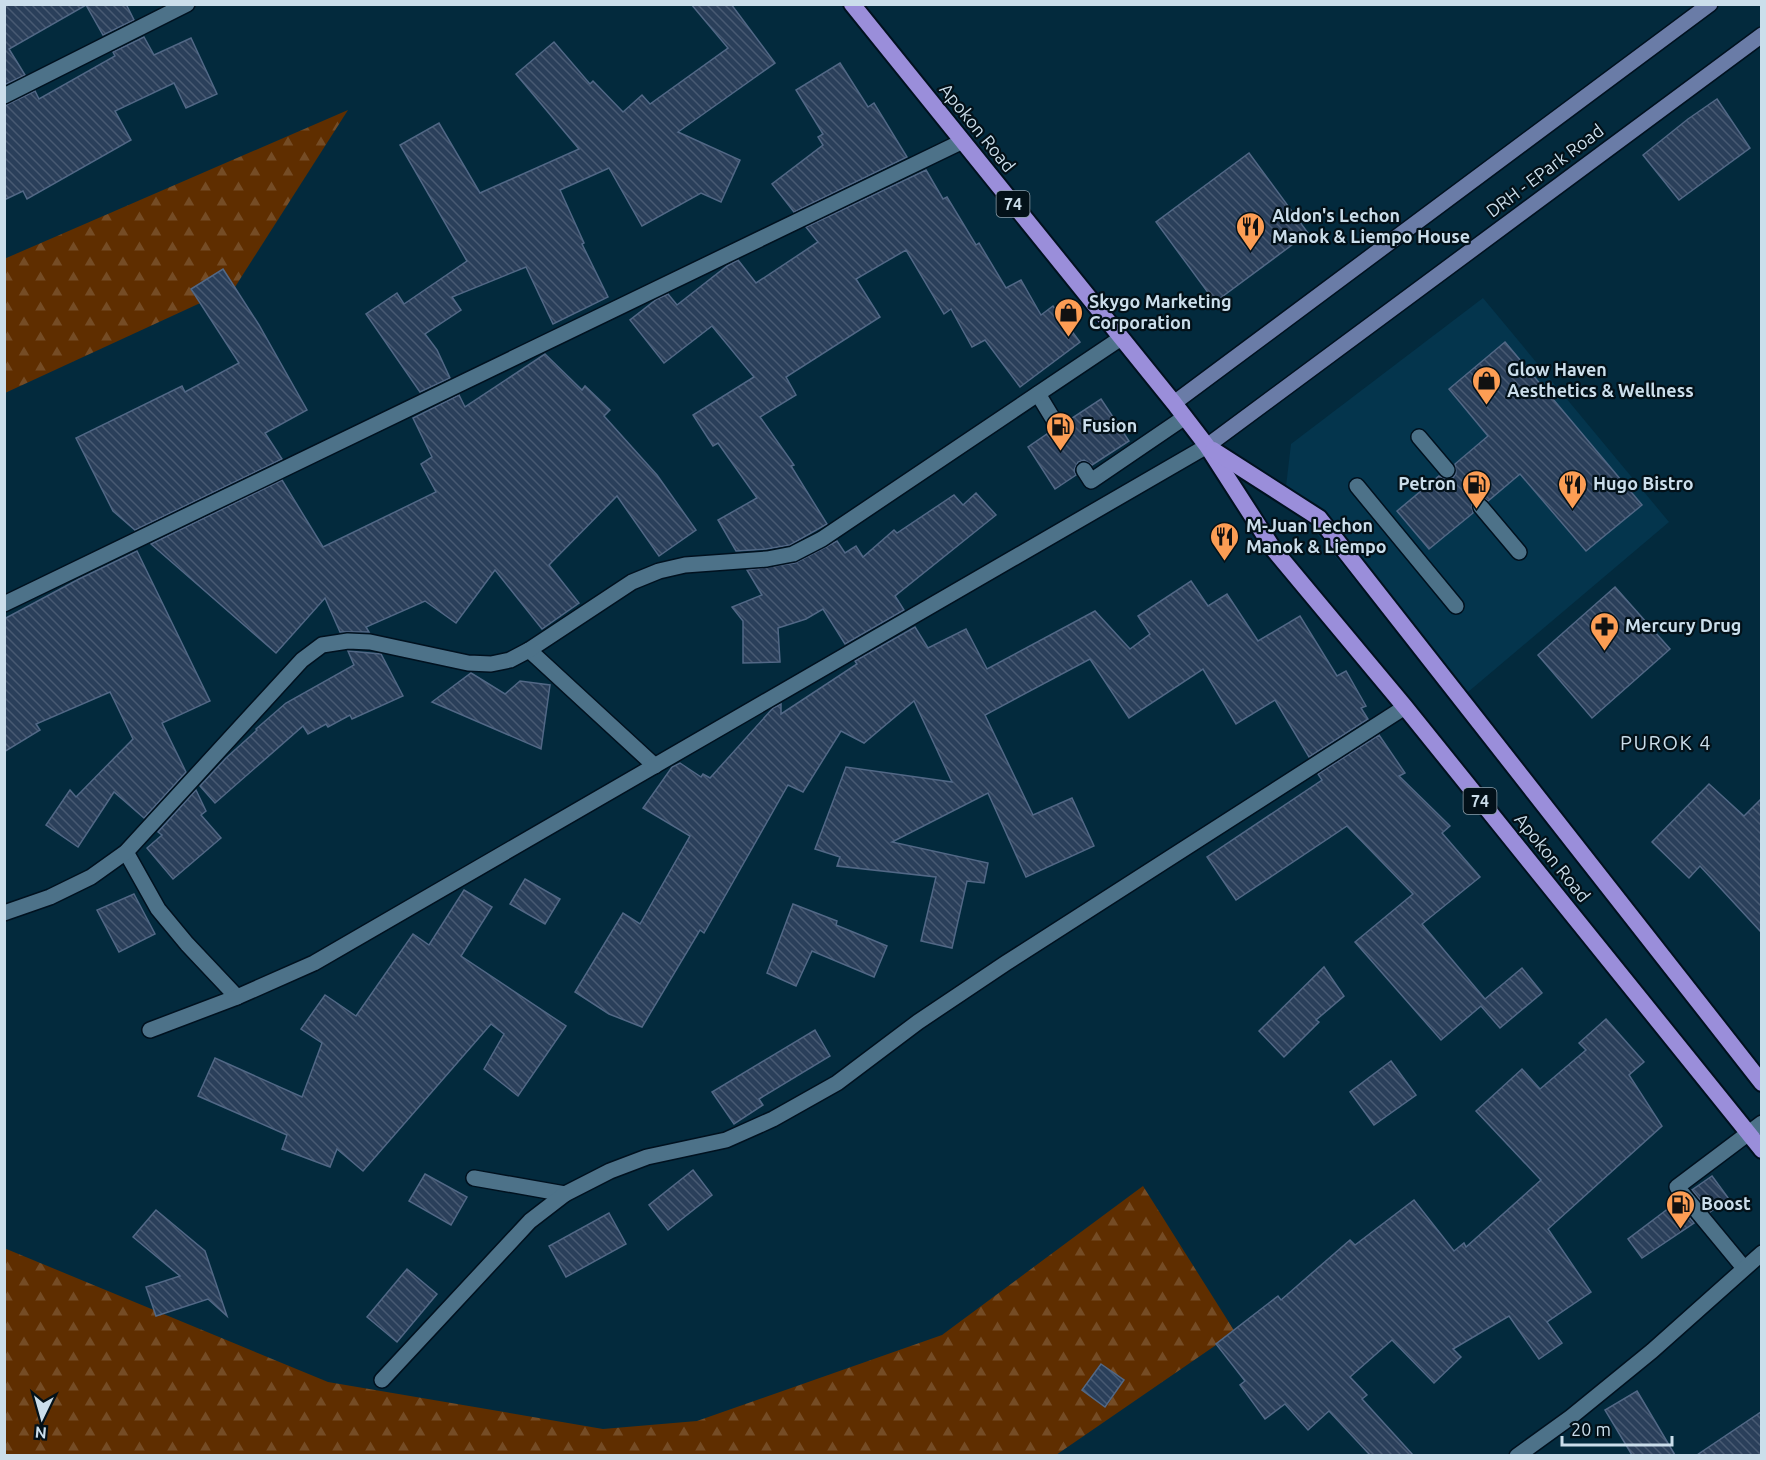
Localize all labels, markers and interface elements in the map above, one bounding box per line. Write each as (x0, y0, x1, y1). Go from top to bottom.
street label: Apokon Road (936, 79, 1020, 176)
street label: DRH - EPark Road (1482, 120, 1607, 221)
road number: 74 (996, 191, 1030, 217)
place label: Aldon's Lechon Manok & Liempo House (1272, 205, 1470, 246)
restaurant icon: Aldon's Lechon Manok & Liempo House (1235, 210, 1267, 252)
place label: Skygo Marketing Corporation (1089, 291, 1232, 332)
shop icon: Skygo Marketing Corporation (1052, 296, 1084, 338)
place label: Glow Haven Aesthetics & Wellness (1507, 359, 1694, 400)
shop icon: Glow Haven Aesthetics & Wellness (1470, 364, 1502, 406)
fuel station icon: Fusion (1045, 410, 1077, 452)
place label: Fusion (1082, 415, 1137, 435)
fuel station icon: Petron (1461, 468, 1493, 510)
restaurant icon: Hugo Bistro (1556, 468, 1588, 510)
place label: Petron (1398, 473, 1456, 493)
place label: Hugo Bistro (1593, 473, 1694, 493)
place label: M-Juan Lechon Manok & Liempo (1246, 515, 1387, 556)
restaurant icon: M-Juan Lechon Manok & Liempo (1209, 520, 1241, 562)
pharmacy icon: Mercury Drug (1588, 610, 1620, 652)
place label: Mercury Drug (1625, 615, 1741, 635)
district label: PUROK 4 (1620, 731, 1712, 754)
road number: 74 (1464, 788, 1496, 814)
street label: Apokon Road (1511, 809, 1595, 906)
fuel station icon: Boost (1664, 1188, 1696, 1230)
place label: Boost (1701, 1193, 1751, 1213)
north arrow (12, 1388, 72, 1448)
scale bar (1562, 1409, 1672, 1447)
text: 20 m (1571, 1419, 1611, 1439)
text: N (34, 1423, 47, 1442)

